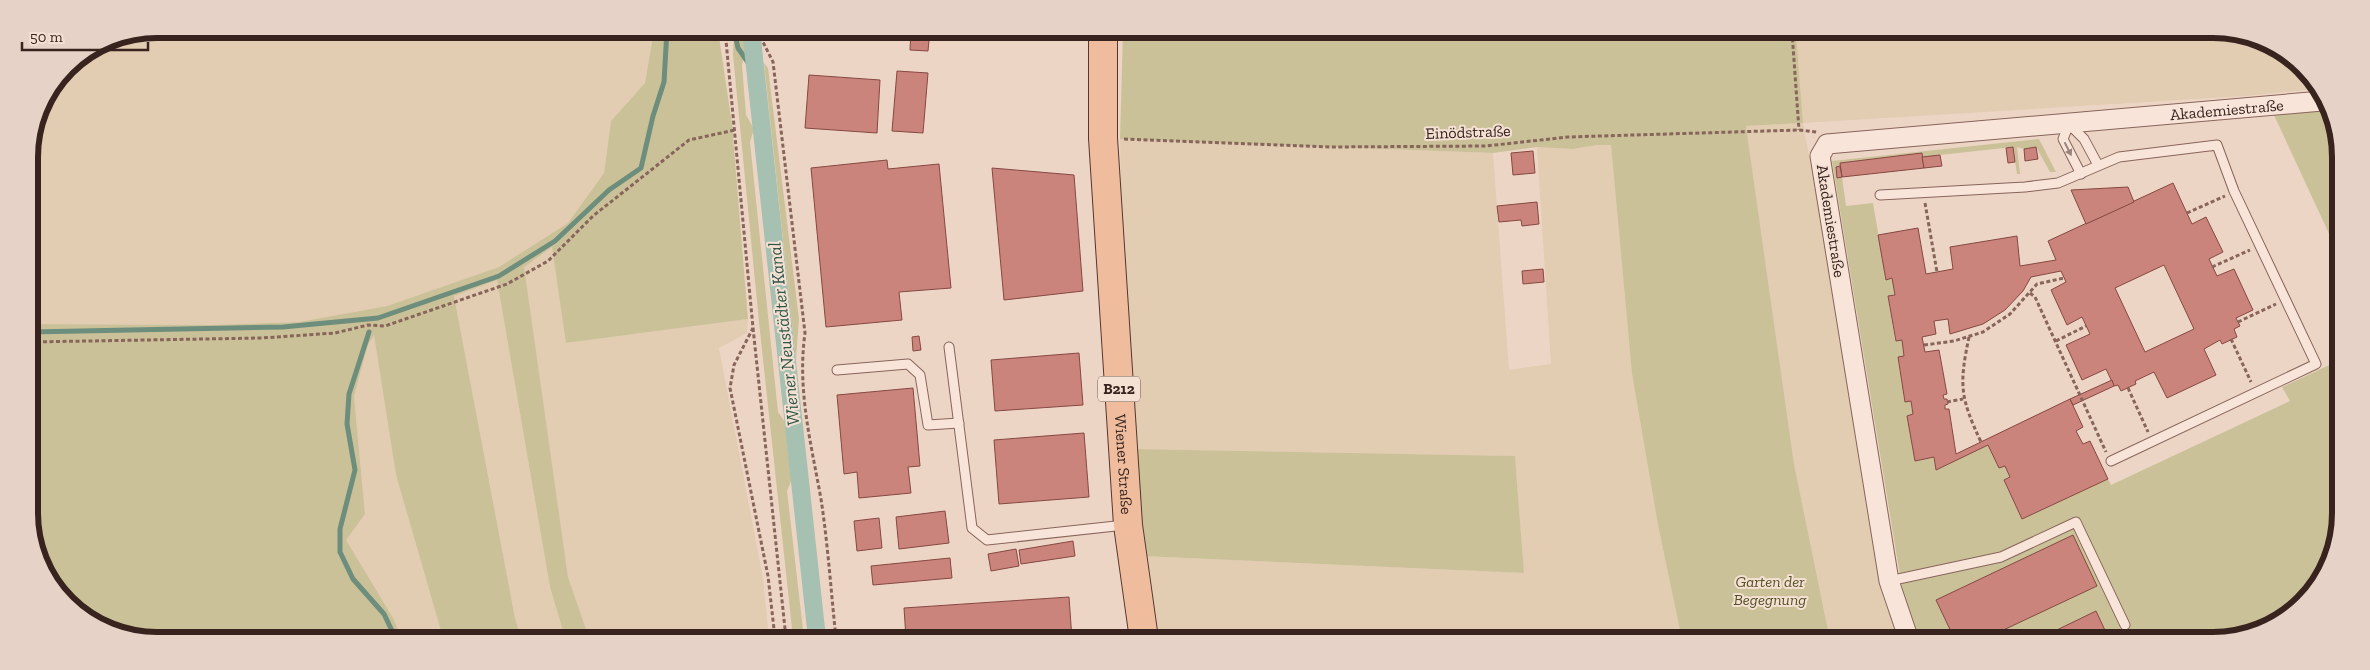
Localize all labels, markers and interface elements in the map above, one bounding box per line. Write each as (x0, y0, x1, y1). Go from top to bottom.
scale bar (22, 20, 149, 52)
text: 50 m (30, 28, 63, 46)
street label: Akademiestraße (2169, 95, 2284, 124)
street label: Einödstraße (1425, 121, 1511, 143)
one-way arrow (2064, 142, 2072, 156)
street label: Akademiestraße (1813, 163, 1849, 279)
water label: Wiener Neustädter Kanal (763, 241, 805, 427)
road number: B212 (1098, 376, 1140, 402)
street label: Wiener Straße (1111, 414, 1137, 515)
park label: Garten der Begegnung (1733, 572, 1807, 609)

